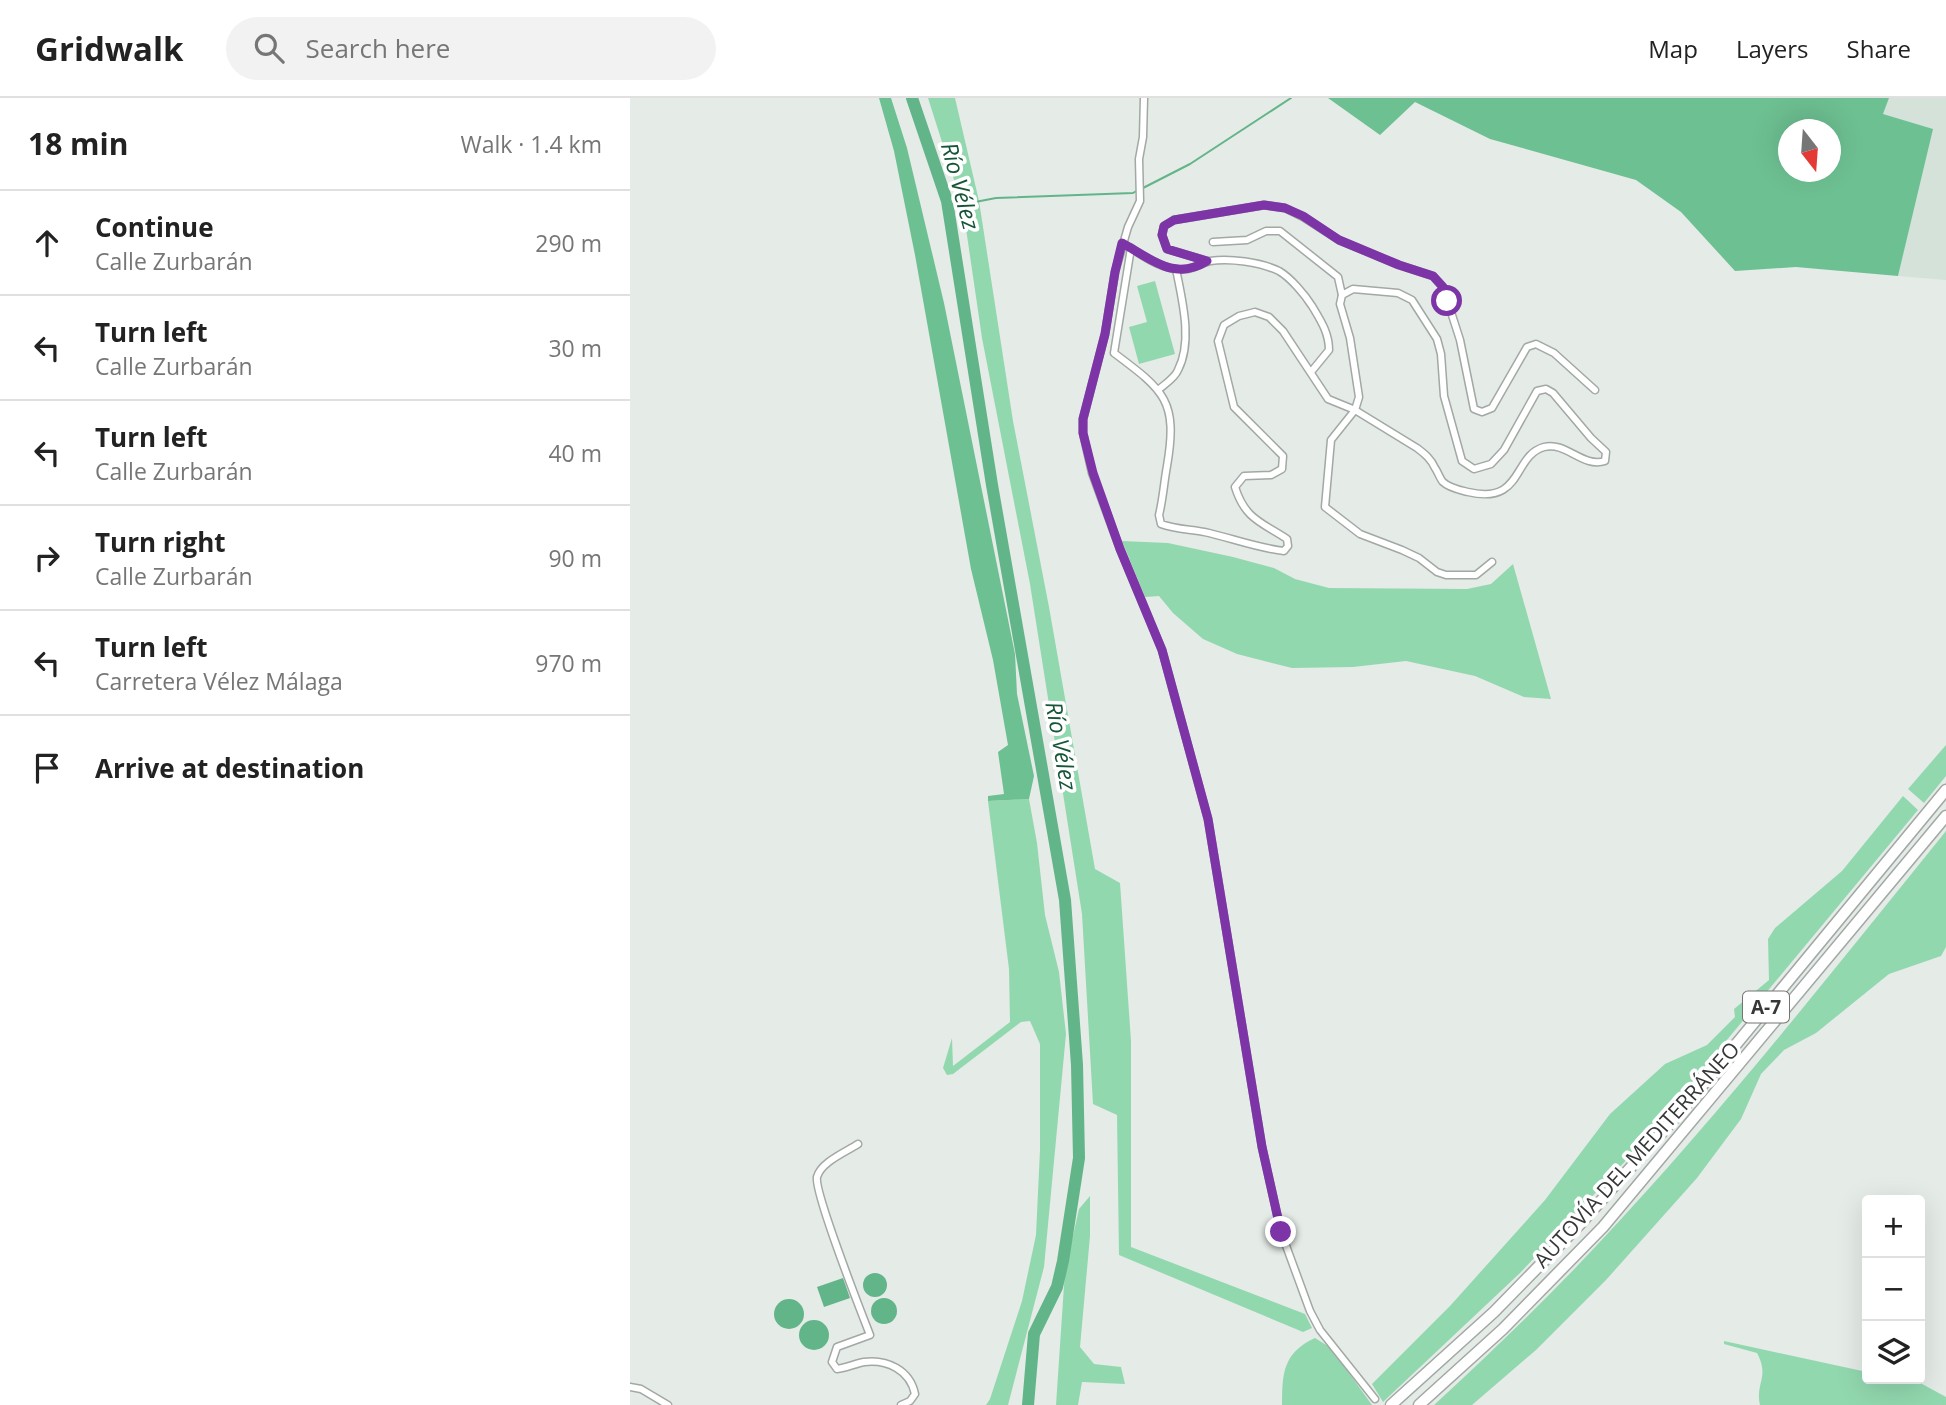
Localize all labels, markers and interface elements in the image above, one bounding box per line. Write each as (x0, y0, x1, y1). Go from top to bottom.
search box (226, 17, 716, 80)
text: Gridwalk (35, 26, 184, 71)
icon: search (250, 29, 288, 67)
text: Search here (306, 30, 450, 66)
text: Map (1648, 32, 1698, 65)
text: Layers (1736, 32, 1809, 65)
text: Share (1847, 32, 1911, 65)
north arrow (1778, 119, 1841, 182)
text: 18 min (28, 123, 128, 164)
text: Walk · 1.4 km (460, 128, 602, 160)
water label: Río Vélez (934, 138, 988, 234)
text: Continue (95, 209, 214, 245)
icon: ahead (28, 224, 66, 262)
text: 290 m (535, 227, 602, 259)
text: Calle Zurbarán (95, 245, 253, 277)
route start (1431, 285, 1462, 316)
text: Turn left (95, 314, 207, 350)
icon: left (28, 329, 66, 367)
text: 30 m (548, 332, 602, 364)
text: Calle Zurbarán (95, 350, 253, 382)
text: Turn left (95, 419, 207, 455)
icon: left (28, 434, 66, 472)
text: 40 m (548, 437, 602, 469)
text: Calle Zurbarán (95, 455, 253, 487)
text: Turn right (95, 524, 226, 560)
icon: right (28, 539, 66, 577)
text: 90 m (548, 542, 602, 574)
text: Calle Zurbarán (95, 560, 253, 592)
text: Turn left (95, 629, 207, 665)
icon: left (28, 644, 66, 682)
text: 970 m (535, 647, 602, 679)
text: Carretera Vélez Málaga (95, 665, 343, 697)
water label: Río Vélez (1038, 699, 1086, 793)
icon: arrive (28, 749, 66, 787)
text: Arrive at destination (95, 750, 364, 786)
road number: A-7 (1743, 992, 1789, 1023)
street label: AUTOVÍA DEL MEDITERRÁNEO (1527, 1035, 1745, 1273)
map controls (1862, 1195, 1925, 1384)
button: + (1862, 1195, 1925, 1258)
route end (1265, 1216, 1296, 1247)
button: − (1862, 1258, 1925, 1321)
button: layers (1862, 1321, 1925, 1384)

